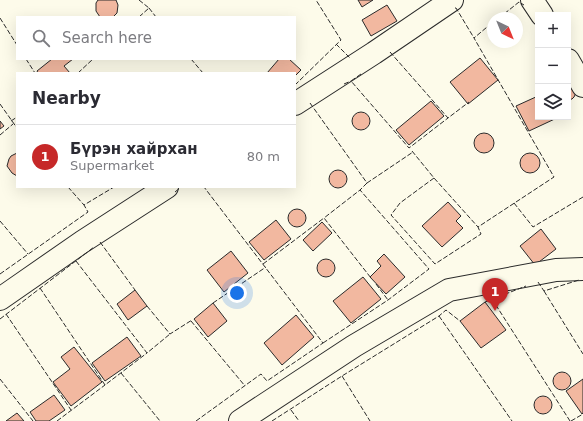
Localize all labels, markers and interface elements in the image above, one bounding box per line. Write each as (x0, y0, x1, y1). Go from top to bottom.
north arrow (487, 12, 523, 48)
map controls (535, 12, 571, 120)
button: + (535, 12, 571, 48)
search box (16, 16, 296, 60)
icon: search (30, 27, 52, 49)
text: Search here (62, 29, 152, 47)
button: − (535, 48, 571, 84)
button: layers (535, 84, 571, 120)
text: Nearby (32, 88, 101, 108)
text: Бүрэн хайрхан (70, 140, 198, 158)
text: 1 (40, 149, 50, 164)
text: 80 m (247, 149, 280, 164)
text: Supermarket (70, 158, 154, 173)
pin: 1 (482, 278, 508, 311)
your location (227, 283, 247, 303)

